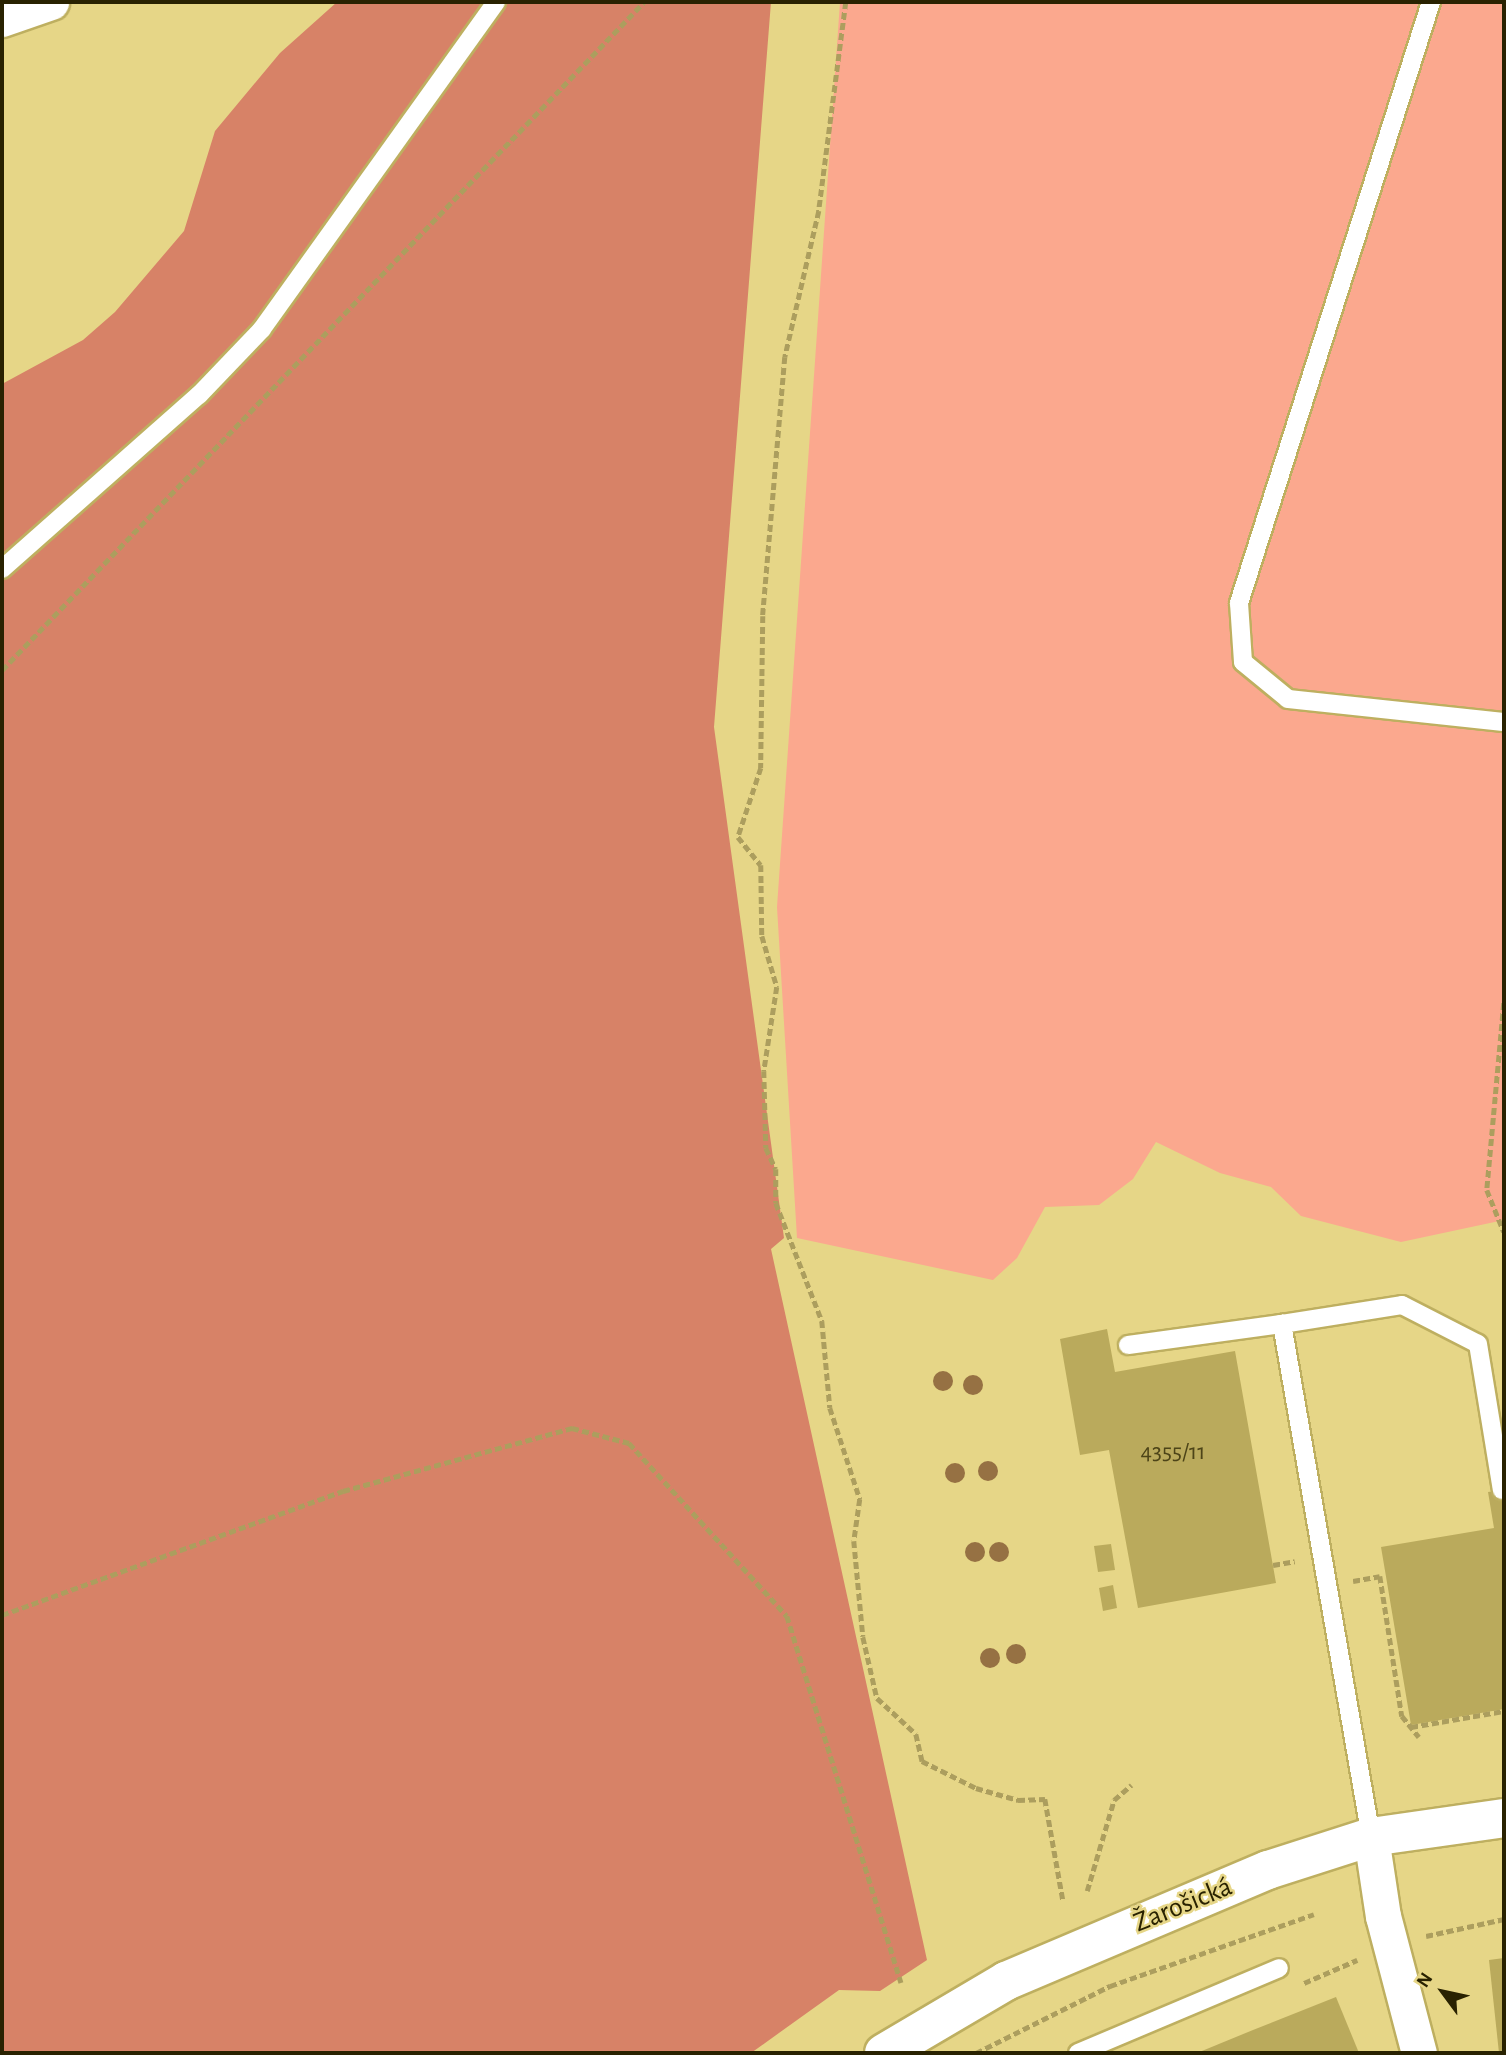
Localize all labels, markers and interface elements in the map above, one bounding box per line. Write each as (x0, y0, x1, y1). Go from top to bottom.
house number: 4355/11 (1141, 1439, 1205, 1467)
street label: Žarošická (1129, 1870, 1237, 1940)
north arrow (1408, 1957, 1478, 2027)
text: N (1413, 1970, 1437, 1991)

